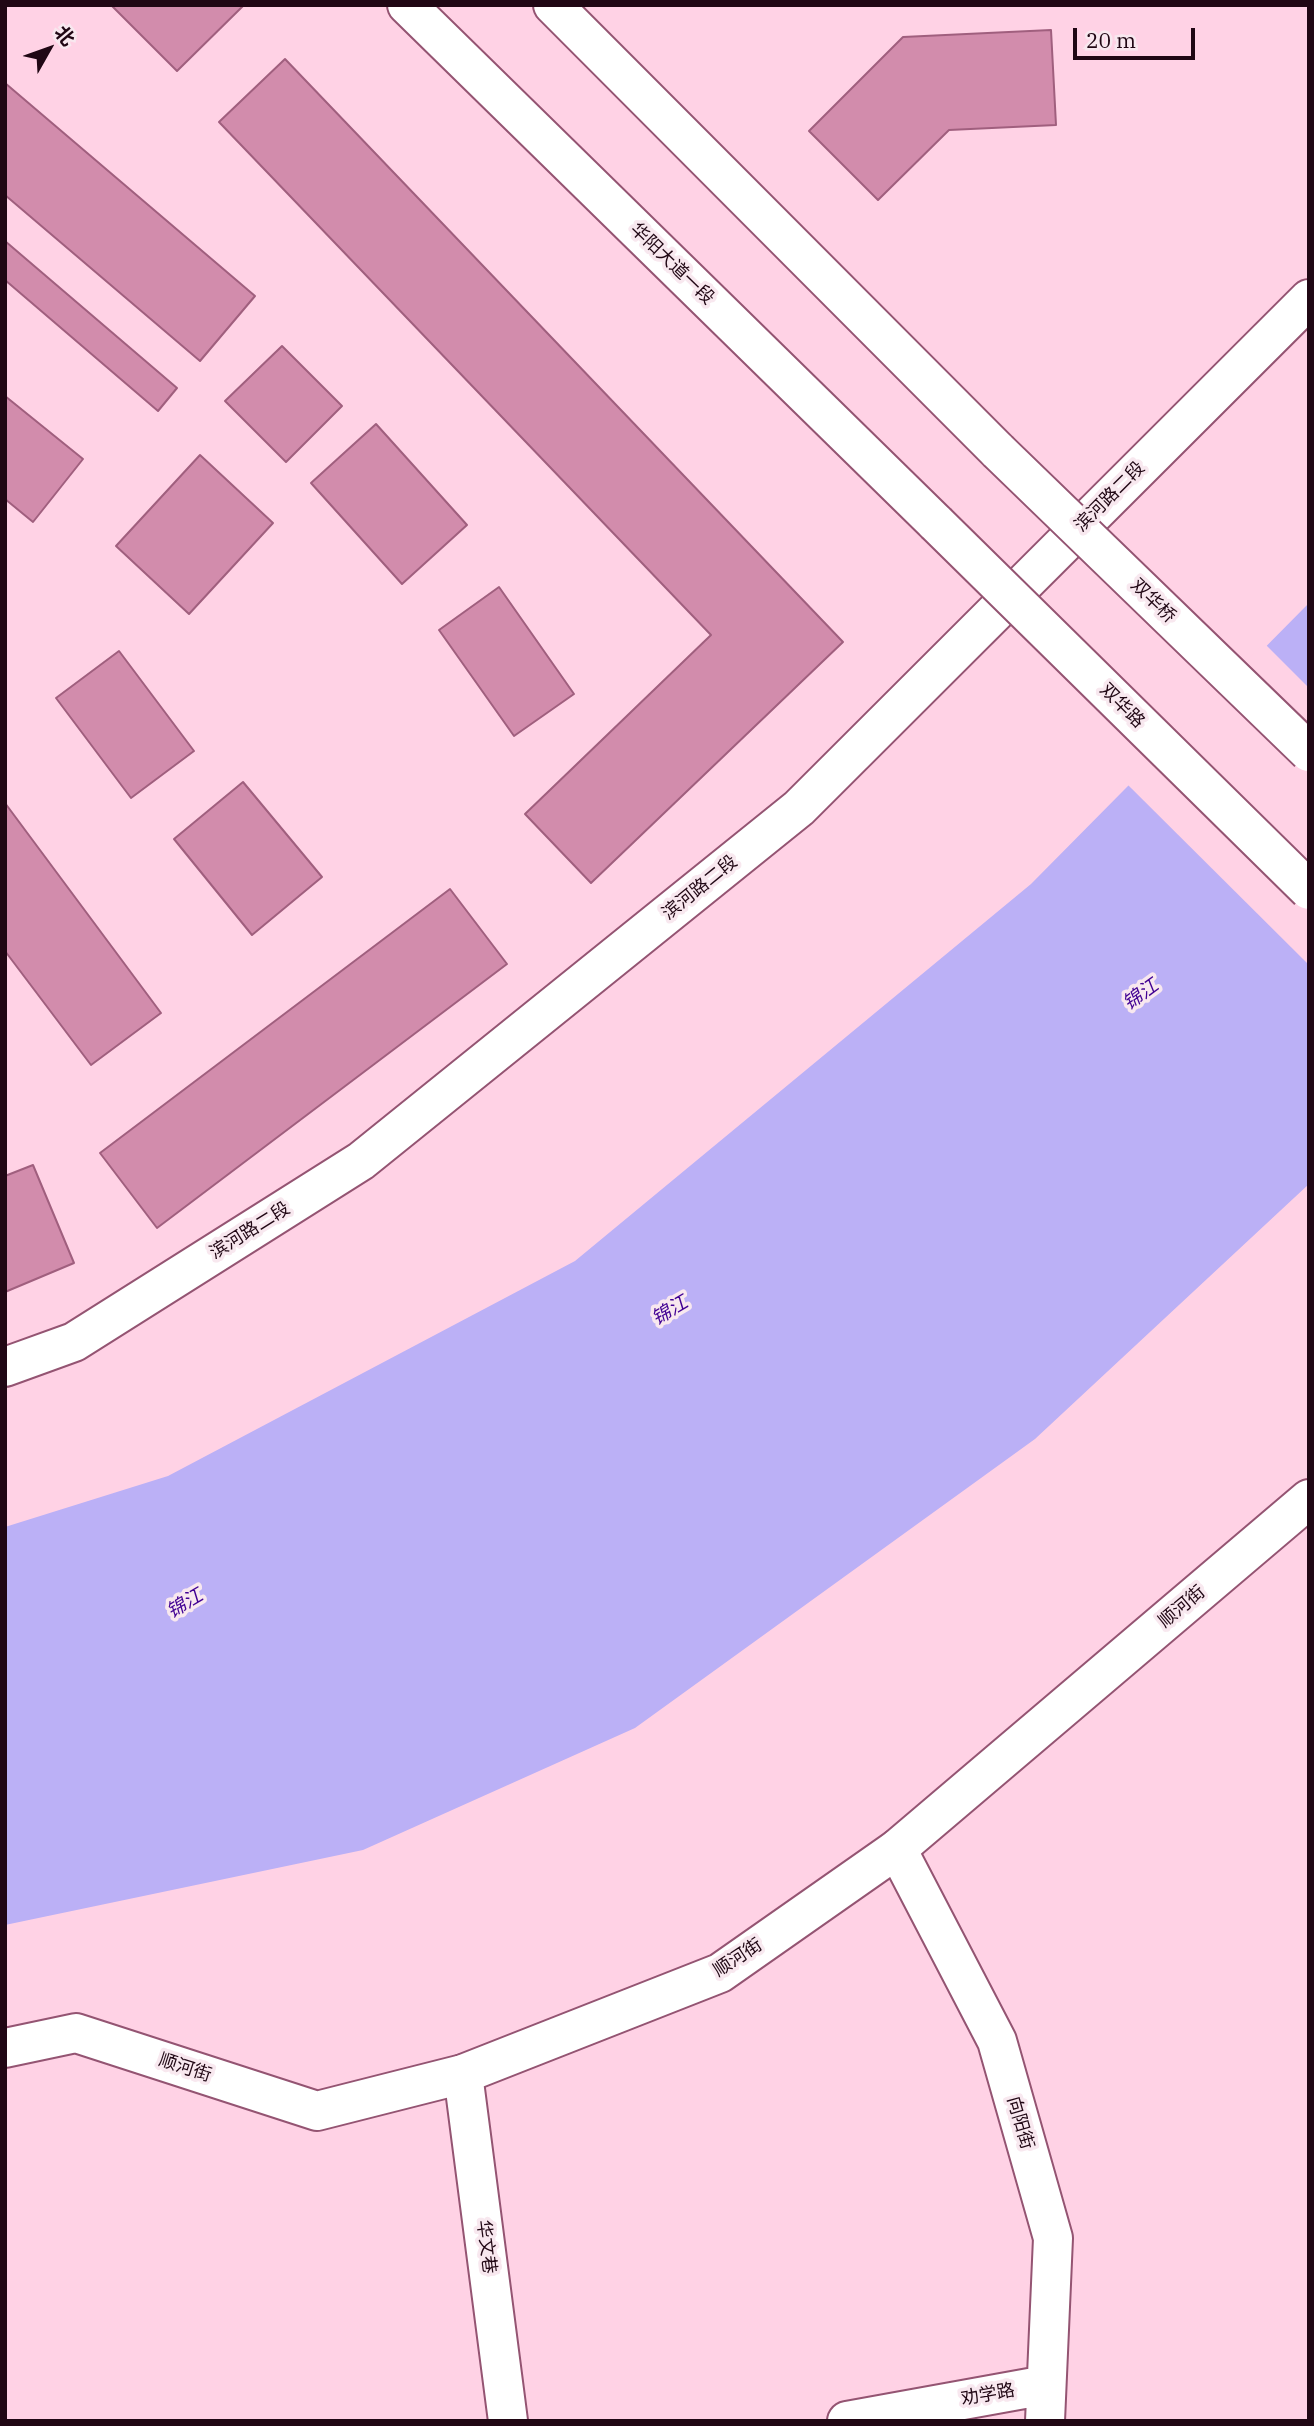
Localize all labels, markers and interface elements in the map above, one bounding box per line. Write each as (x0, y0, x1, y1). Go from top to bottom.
north arrow (14, 14, 84, 84)
scale bar (1076, 14, 1198, 58)
text: 北 (50, 20, 80, 50)
text: 20 m (1086, 26, 1136, 54)
street label: 华阳大道一段 (626, 219, 718, 309)
street label: 滨河路二段 (1071, 458, 1149, 536)
street label: 双华桥 (1126, 574, 1180, 628)
street label: 双华路 (1095, 679, 1149, 733)
street label: 滨河路二段 (658, 851, 742, 925)
water label: 锦江 (1119, 975, 1163, 1015)
street label: 滨河路二段 (206, 1198, 294, 1264)
water label: 锦江 (648, 1291, 692, 1331)
street label: 顺河街 (1154, 1581, 1210, 1633)
water label: 锦江 (163, 1584, 207, 1624)
street label: 顺河街 (709, 1934, 767, 1982)
street label: 顺河街 (156, 2049, 214, 2087)
street label: 向阳街 (1002, 2094, 1038, 2152)
street label: 华文巷 (472, 2219, 500, 2275)
street label: 劝学路 (960, 2380, 1016, 2410)

